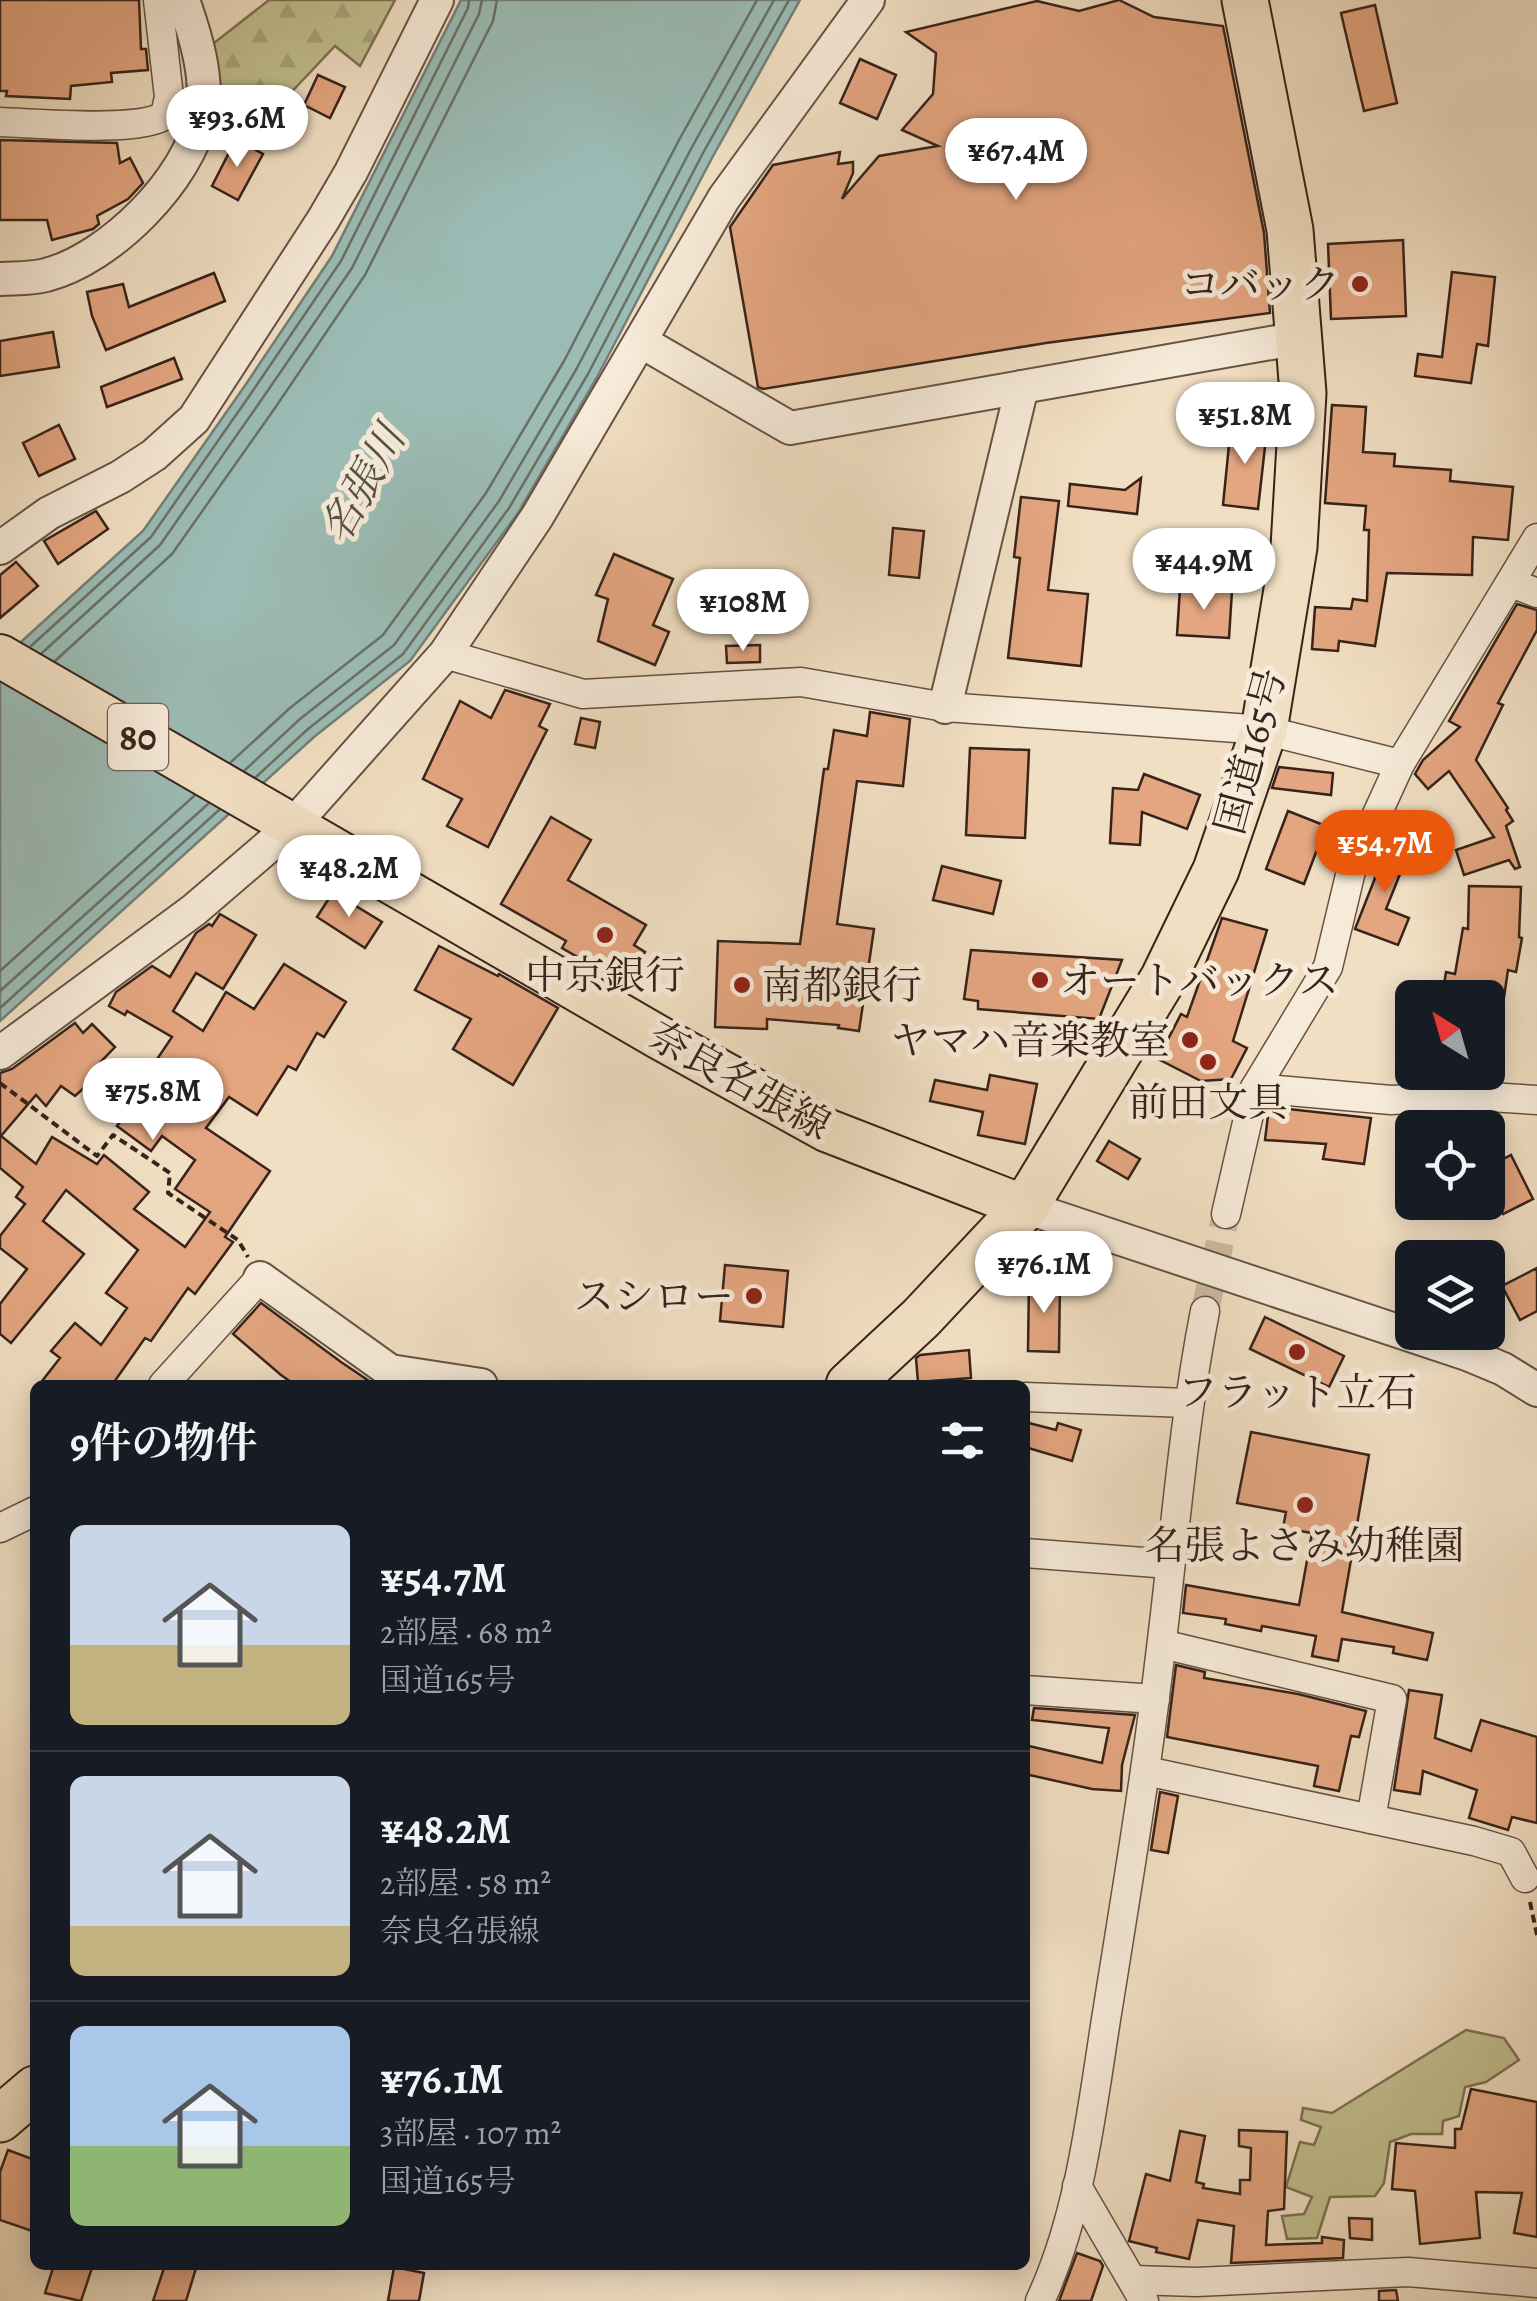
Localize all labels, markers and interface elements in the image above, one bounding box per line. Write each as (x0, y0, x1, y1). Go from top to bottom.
pin: ¥93.6M (156, 85, 318, 170)
text: ¥93.6M (188, 95, 286, 139)
pin: ¥67.4M (935, 118, 1097, 203)
text: ¥67.4M (967, 128, 1065, 172)
place label: コバック (1180, 257, 1340, 312)
marker: コバック (1349, 273, 1371, 295)
pin: ¥51.8M (1164, 382, 1326, 467)
text: ¥51.8M (1198, 392, 1292, 436)
water label: 名張川 (307, 412, 420, 553)
pin: ¥44.9M (1123, 528, 1285, 613)
text: ¥44.9M (1155, 538, 1253, 582)
pin: ¥108M (673, 569, 813, 654)
text: ¥108M (699, 579, 787, 623)
street label: 国道165号 (1202, 662, 1299, 840)
road number: 80 (108, 704, 168, 770)
pin: ¥54.7M (1304, 810, 1466, 895)
text: ¥54.7M (1337, 820, 1433, 864)
pin: ¥48.2M (268, 835, 430, 920)
text: ¥48.2M (299, 845, 399, 889)
marker: 中京銀行 (594, 924, 616, 946)
place label: 中京銀行 (525, 948, 685, 1003)
place label: オートバックス (1060, 953, 1339, 1008)
place label: 南都銀行 (762, 958, 922, 1013)
marker: オートバックス (1029, 969, 1051, 991)
marker: 南都銀行 (731, 974, 753, 996)
north arrow (1395, 980, 1505, 1090)
map controls (1395, 980, 1505, 1350)
street label: 奈良名張線 (639, 1008, 841, 1153)
place label: ヤマハ音楽教室 (890, 1013, 1170, 1068)
marker: ヤマハ音楽教室 (1179, 1029, 1201, 1051)
marker: 前田文具 (1197, 1051, 1219, 1073)
pin: ¥75.8M (72, 1058, 234, 1143)
text: ¥75.8M (105, 1068, 201, 1112)
place label: 前田文具 (1128, 1075, 1288, 1130)
button: locate (1395, 1110, 1505, 1220)
pin: ¥76.1M (963, 1231, 1125, 1316)
button: layers (1395, 1240, 1505, 1350)
text: ¥76.1M (997, 1241, 1091, 1285)
place label: スシロー (574, 1269, 734, 1324)
marker: スシロー (743, 1285, 765, 1307)
marker: フラット立石 (1286, 1341, 1308, 1363)
place label: フラット立石 (1177, 1365, 1417, 1420)
icon: filters (935, 1413, 990, 1468)
text: 9件の物件 (70, 1414, 257, 1471)
marker: 名張よさみ幼稚園 (1294, 1494, 1316, 1516)
place label: 名張よさみ幼稚園 (1145, 1518, 1465, 1573)
text: ¥54.7M (380, 1549, 507, 1606)
icon: home (150, 1565, 270, 1685)
text: 2部屋 · 68 m² (380, 1610, 552, 1654)
text: 国道165号 (380, 1658, 516, 1702)
text: ¥48.2M (380, 1800, 511, 1857)
icon: home (150, 1816, 270, 1936)
text: 2部屋 · 58 m² (380, 1861, 551, 1905)
text: 奈良名張線 (380, 1909, 540, 1953)
text: ¥76.1M (380, 2050, 504, 2107)
icon: home (150, 2066, 270, 2186)
text: 3部屋 · 107 m² (380, 2111, 561, 2155)
text: 国道165号 (380, 2159, 516, 2203)

